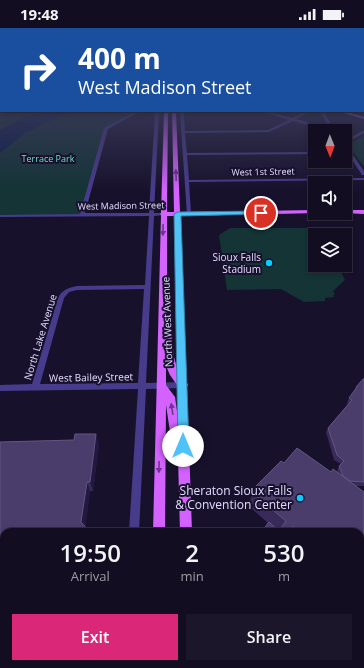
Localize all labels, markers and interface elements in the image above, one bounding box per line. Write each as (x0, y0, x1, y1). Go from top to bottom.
text: 19:48 (20, 4, 59, 24)
text: 400 m (78, 39, 161, 77)
icon: right (12, 44, 64, 96)
text: West Madison Street (78, 75, 252, 99)
north arrow (308, 124, 352, 168)
map controls (308, 124, 352, 272)
park label: Terrace Park (22, 152, 75, 165)
street label: West 1st Street (231, 164, 295, 179)
one-way arrow (173, 169, 180, 181)
button: sound (308, 176, 352, 220)
pin (244, 196, 278, 230)
street label: West Madison Street (77, 198, 164, 213)
icon: arrive (250, 202, 272, 224)
one-way arrow (160, 224, 166, 237)
button: layers (308, 228, 352, 272)
place label: Sioux Falls Stadium (212, 250, 261, 276)
marker: Sioux Falls Stadium (264, 258, 274, 268)
street label: North West Avenue (158, 276, 176, 367)
street label: North Lake Avenue (20, 292, 60, 382)
street label: West Bailey Street (49, 369, 134, 385)
one-way arrow (169, 403, 175, 415)
position arrow (162, 425, 204, 467)
one-way arrow (156, 461, 163, 473)
place label: Sheraton Sioux Falls & Convention Center (175, 482, 292, 513)
marker: Sheraton Sioux Falls & Convention Center (295, 493, 305, 503)
text: 19:50 (60, 536, 121, 569)
text: 2 (185, 536, 199, 569)
text: 530 (263, 536, 304, 569)
text: Arrival (71, 567, 110, 585)
text: min (181, 567, 204, 585)
text: m (278, 567, 290, 585)
button: Exit (12, 614, 178, 660)
button: Share (186, 614, 352, 660)

